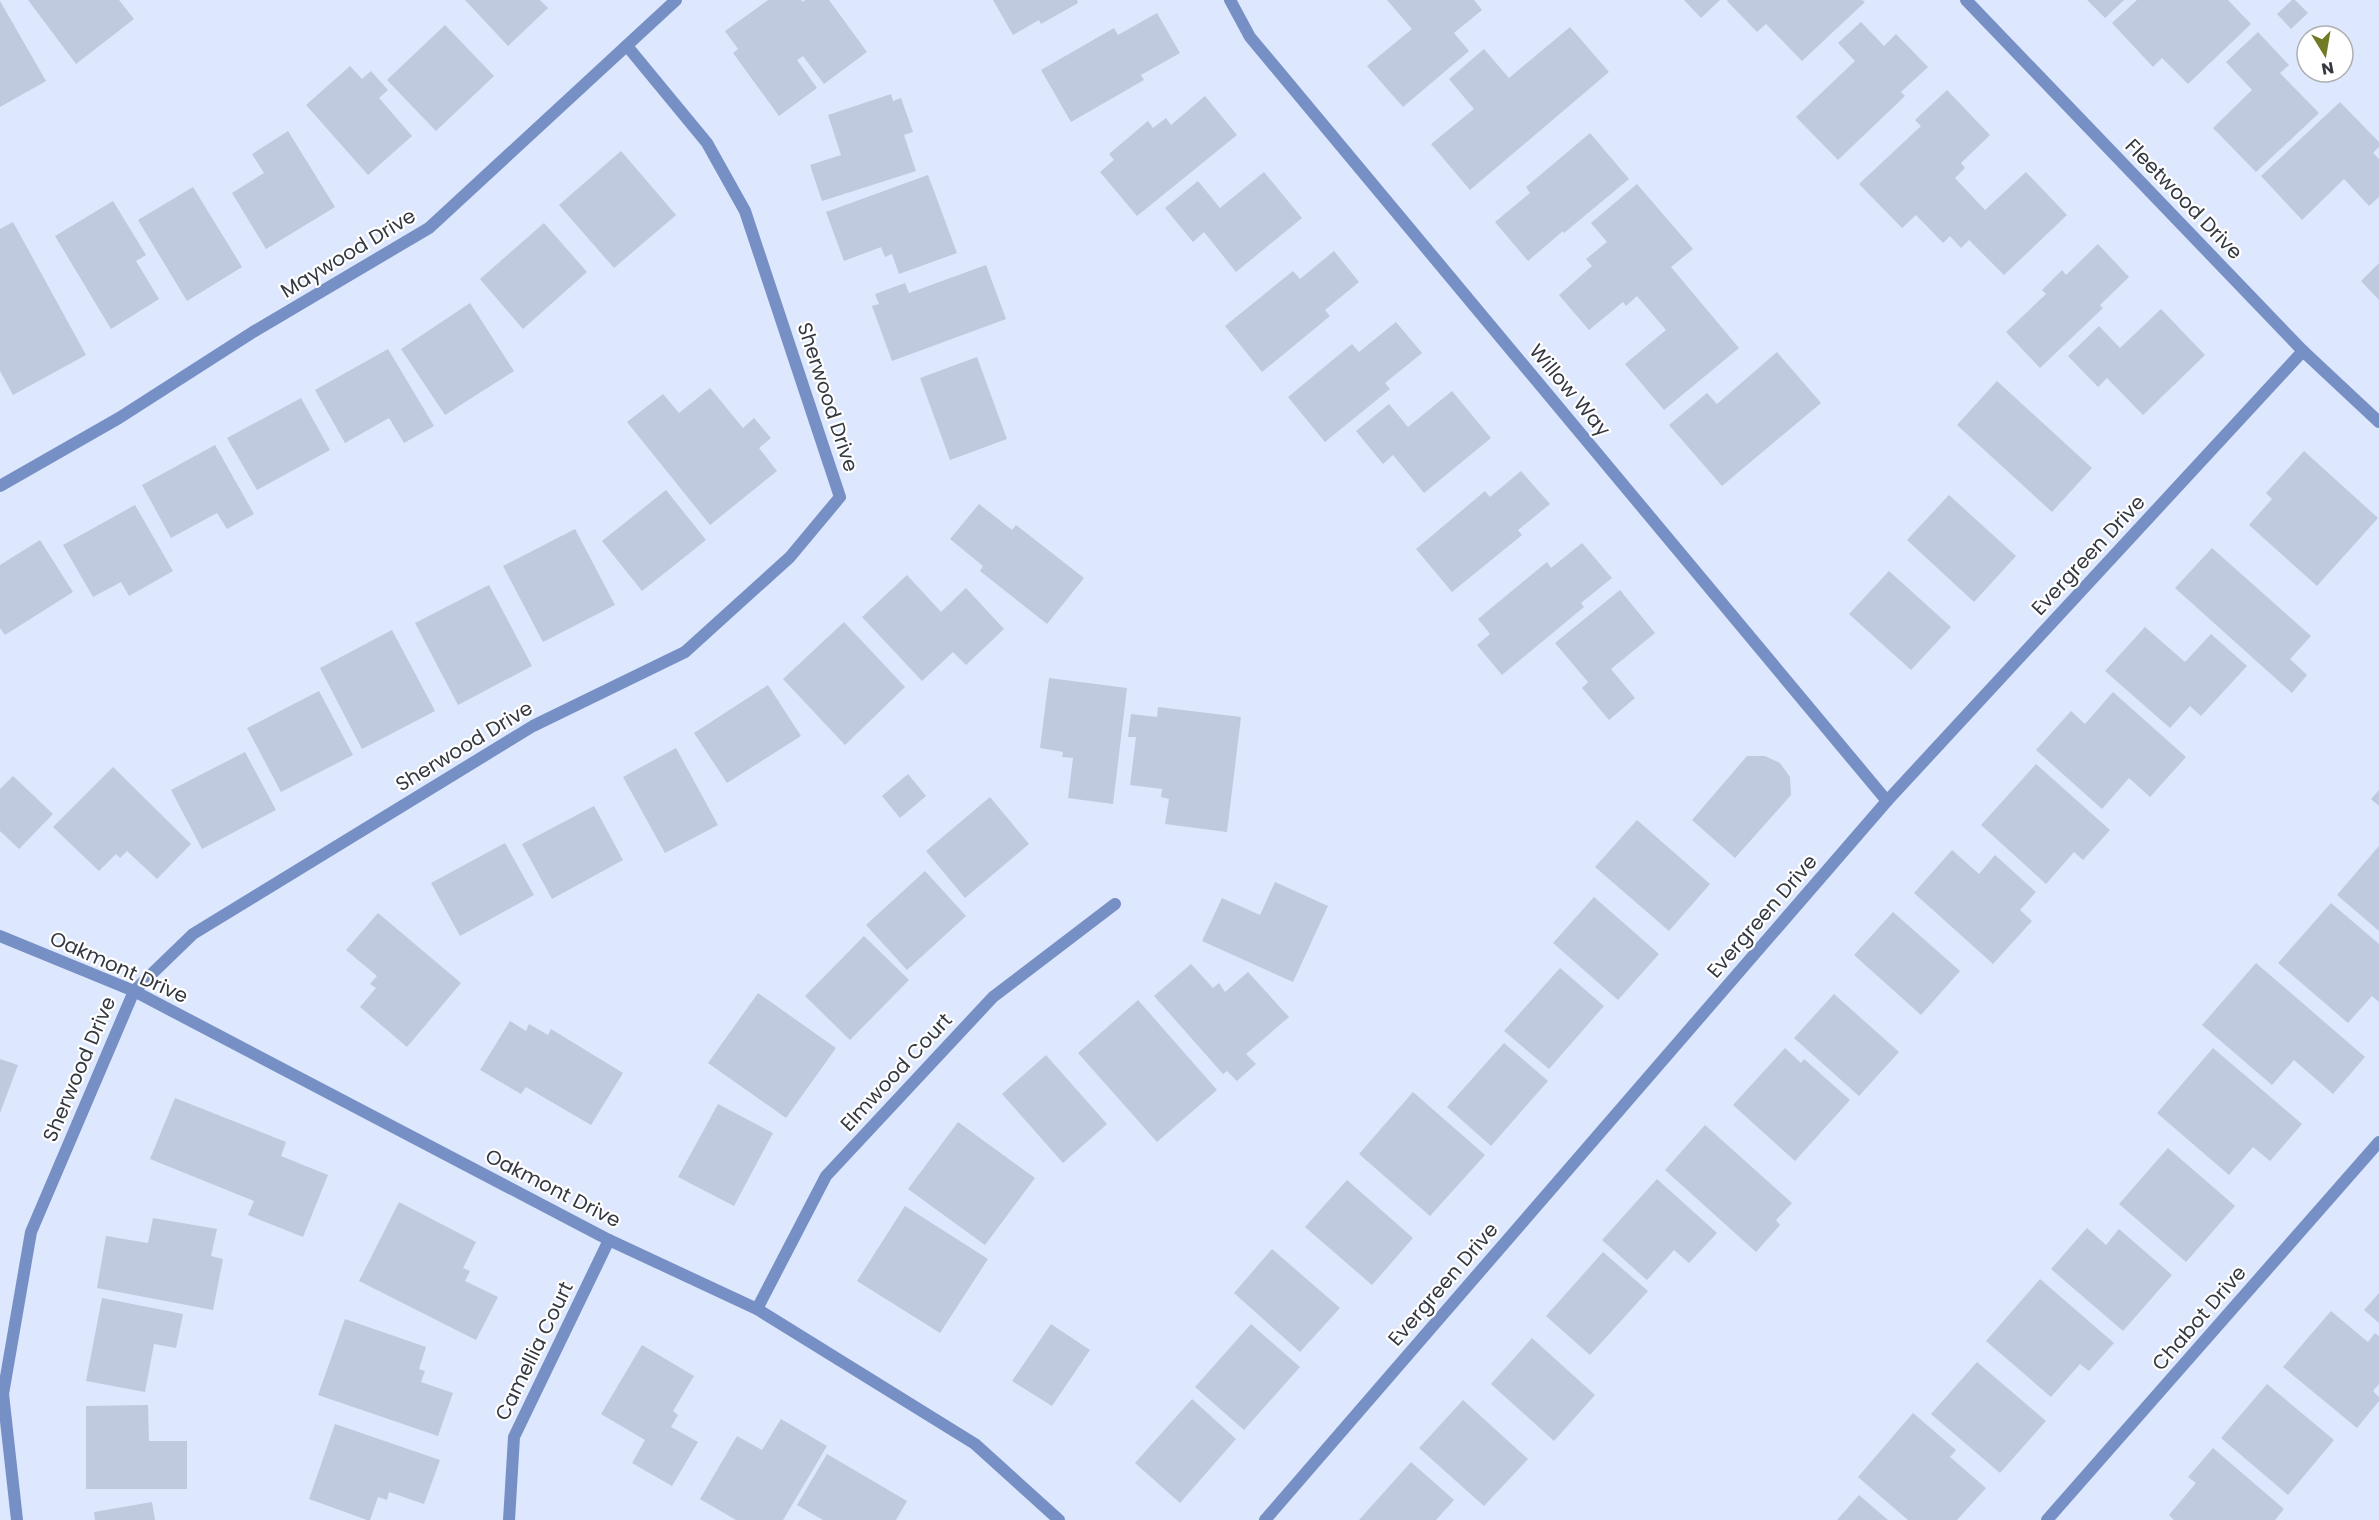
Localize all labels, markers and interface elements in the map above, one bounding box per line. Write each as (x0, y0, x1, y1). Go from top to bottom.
north arrow (2295, 24, 2355, 84)
text: N (2320, 56, 2336, 81)
street label: Fleetwood Drive (2119, 132, 2249, 266)
street label: Maywood Drive (275, 202, 421, 304)
street label: Sherwood Drive (791, 319, 865, 475)
street label: Willow Way (1523, 338, 1617, 442)
street label: Evergreen Drive (2025, 489, 2151, 621)
street label: Sherwood Drive (390, 694, 538, 798)
street label: Evergreen Drive (1700, 848, 1824, 984)
street label: Oakmont Drive (45, 924, 193, 1010)
street label: Sherwood Drive (36, 992, 122, 1146)
street label: Elmwood Court (834, 1007, 958, 1137)
street label: Oakmont Drive (480, 1142, 626, 1234)
street label: Evergreen Drive (1381, 1216, 1505, 1352)
street label: Chabot Drive (2146, 1259, 2252, 1377)
street label: Camellia Court (488, 1277, 580, 1425)

